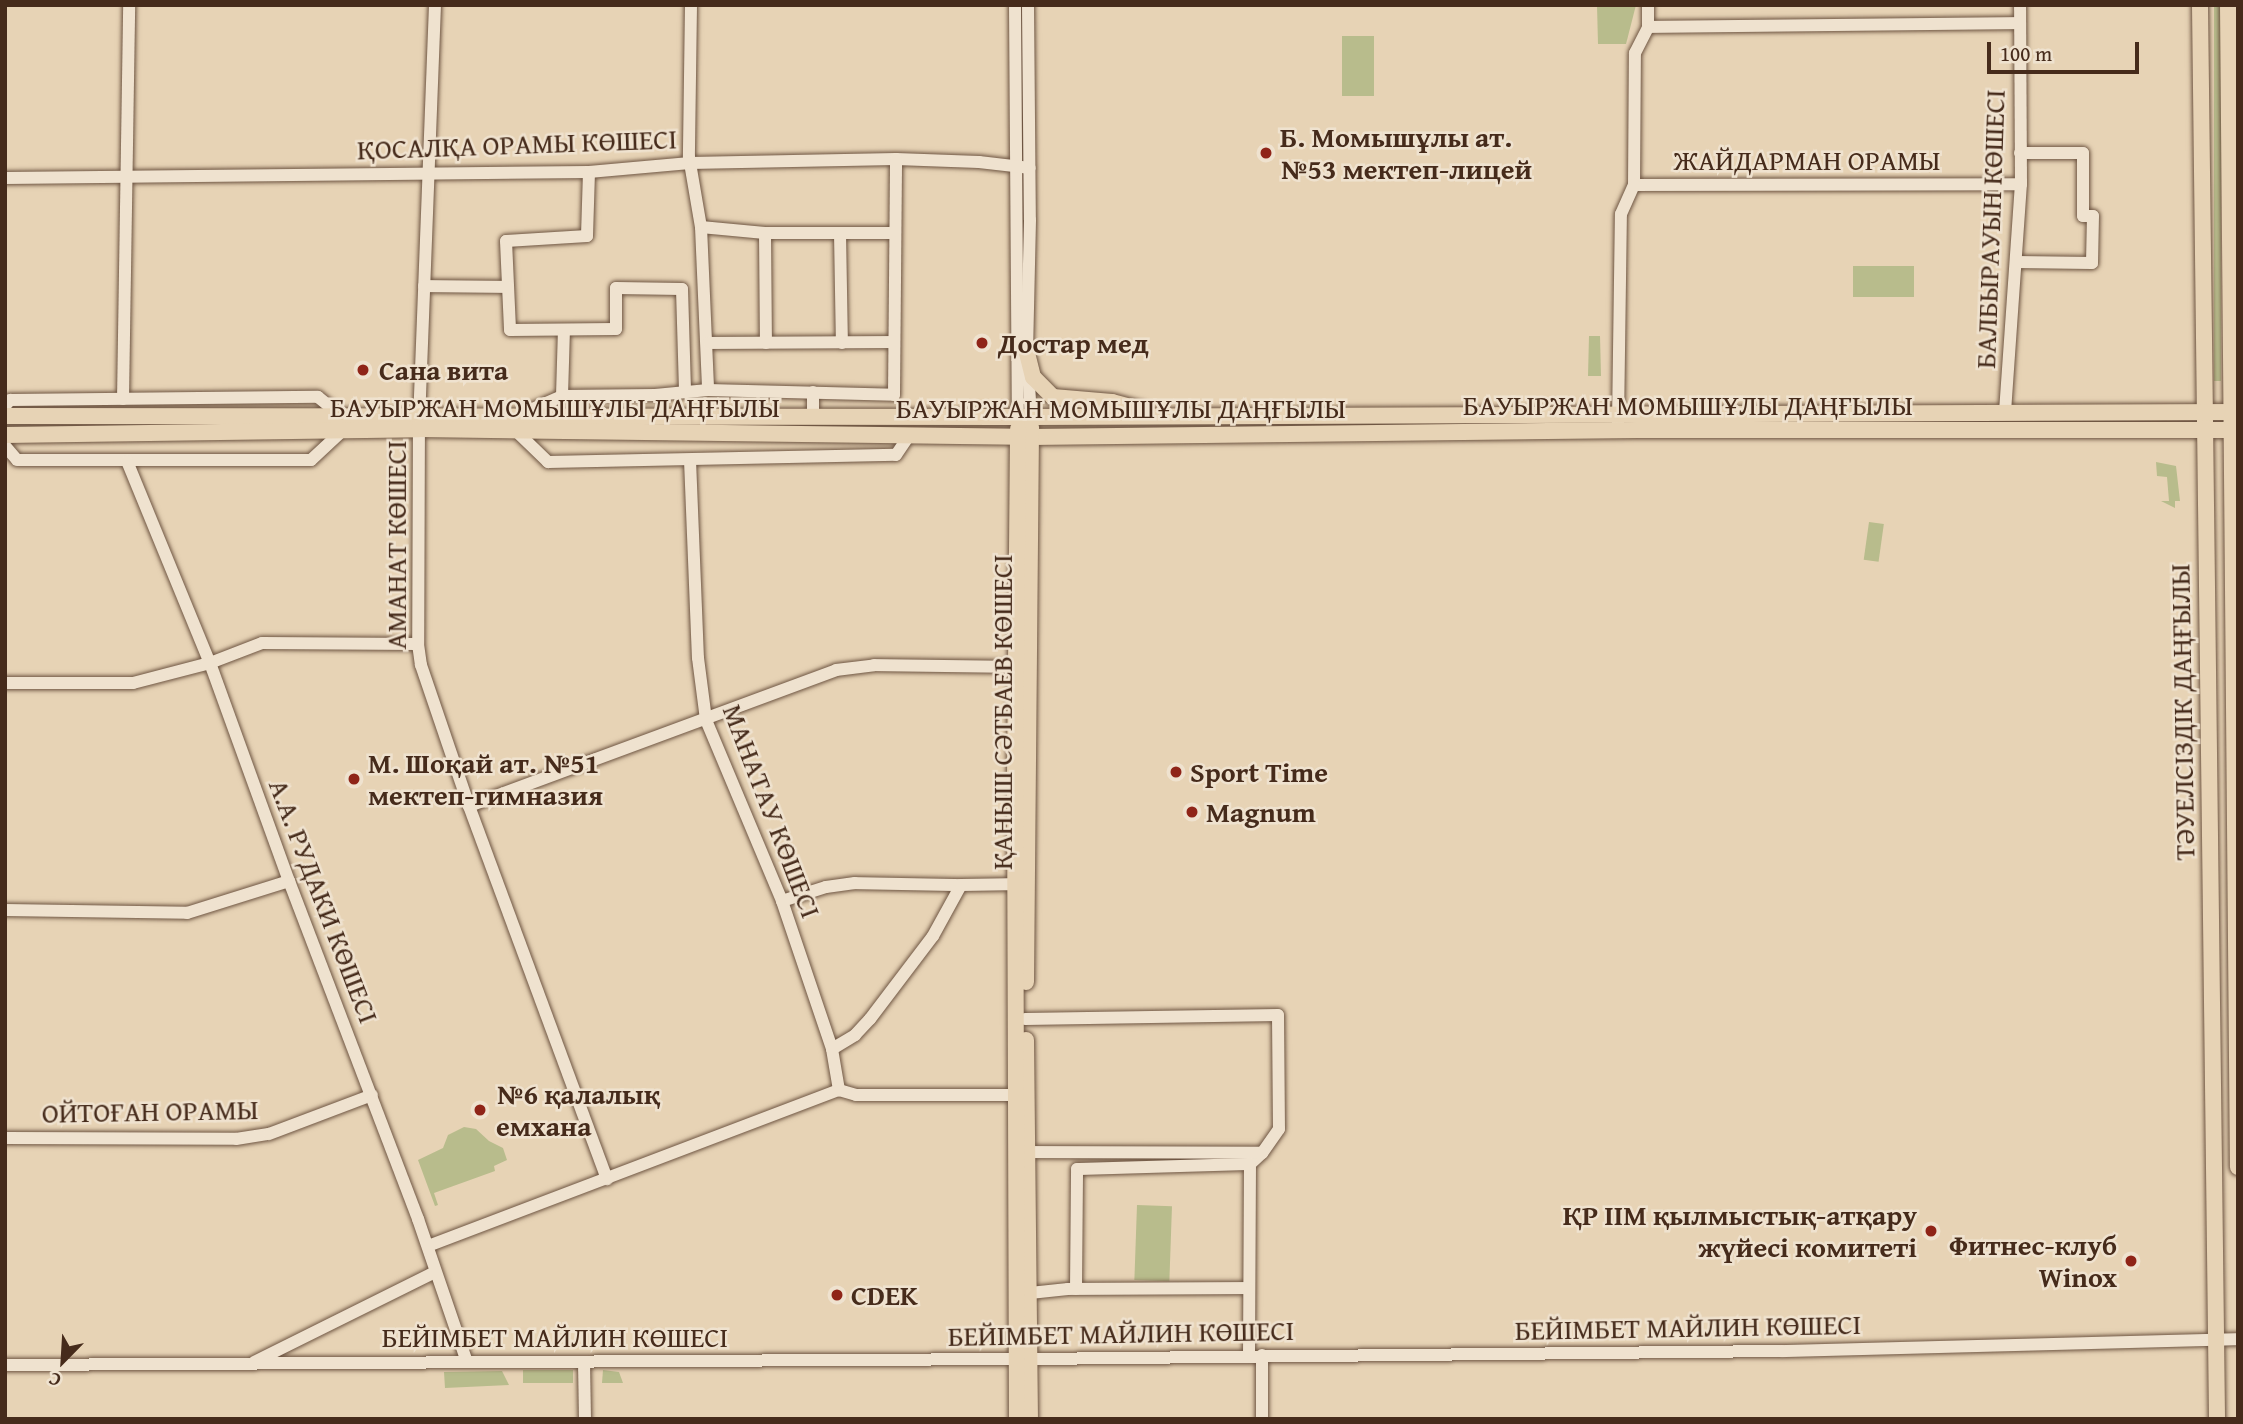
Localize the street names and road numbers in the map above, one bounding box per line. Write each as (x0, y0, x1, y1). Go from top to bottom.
street label: БАЛБЫРАУЫН КӨШЕСІ (1968, 89, 2012, 369)
street label: ҚОСАЛҚА ОРАМЫ КӨШЕСІ (356, 122, 678, 166)
street label: ЖАЙДАРМАН ОРАМЫ (1673, 143, 1941, 177)
street label: БАУЫРЖАН МОМЫШҰЛЫ ДАҢҒЫЛЫ (1463, 388, 1913, 422)
street label: БАУЫРЖАН МОМЫШҰЛЫ ДАҢҒЫЛЫ (330, 390, 780, 424)
street label: БАУЫРЖАН МОМЫШҰЛЫ ДАҢҒЫЛЫ (896, 391, 1346, 425)
street label: АМАНАТ КӨШЕСІ (379, 440, 413, 650)
street label: ҚАНЫШ СӘТБАЕВ КӨШЕСІ (985, 554, 1019, 870)
street label: ТӘУЕЛСІЗДІК ДАҢҒЫЛЫ (2163, 563, 2201, 861)
street label: МАНАТАУ КӨШЕСІ (716, 699, 828, 923)
street label: А.А. РУДАКИ КӨШЕСІ (262, 774, 386, 1028)
street label: ОЙТОҒАН ОРАМЫ (41, 1092, 259, 1130)
street label: БЕЙІМБЕТ МАЙЛИН КӨШЕСІ (1515, 1307, 1861, 1347)
street label: БЕЙІМБЕТ МАЙЛИН КӨШЕСІ (948, 1313, 1294, 1353)
street label: БЕЙІМБЕТ МАЙЛИН КӨШЕСІ (382, 1320, 728, 1354)

